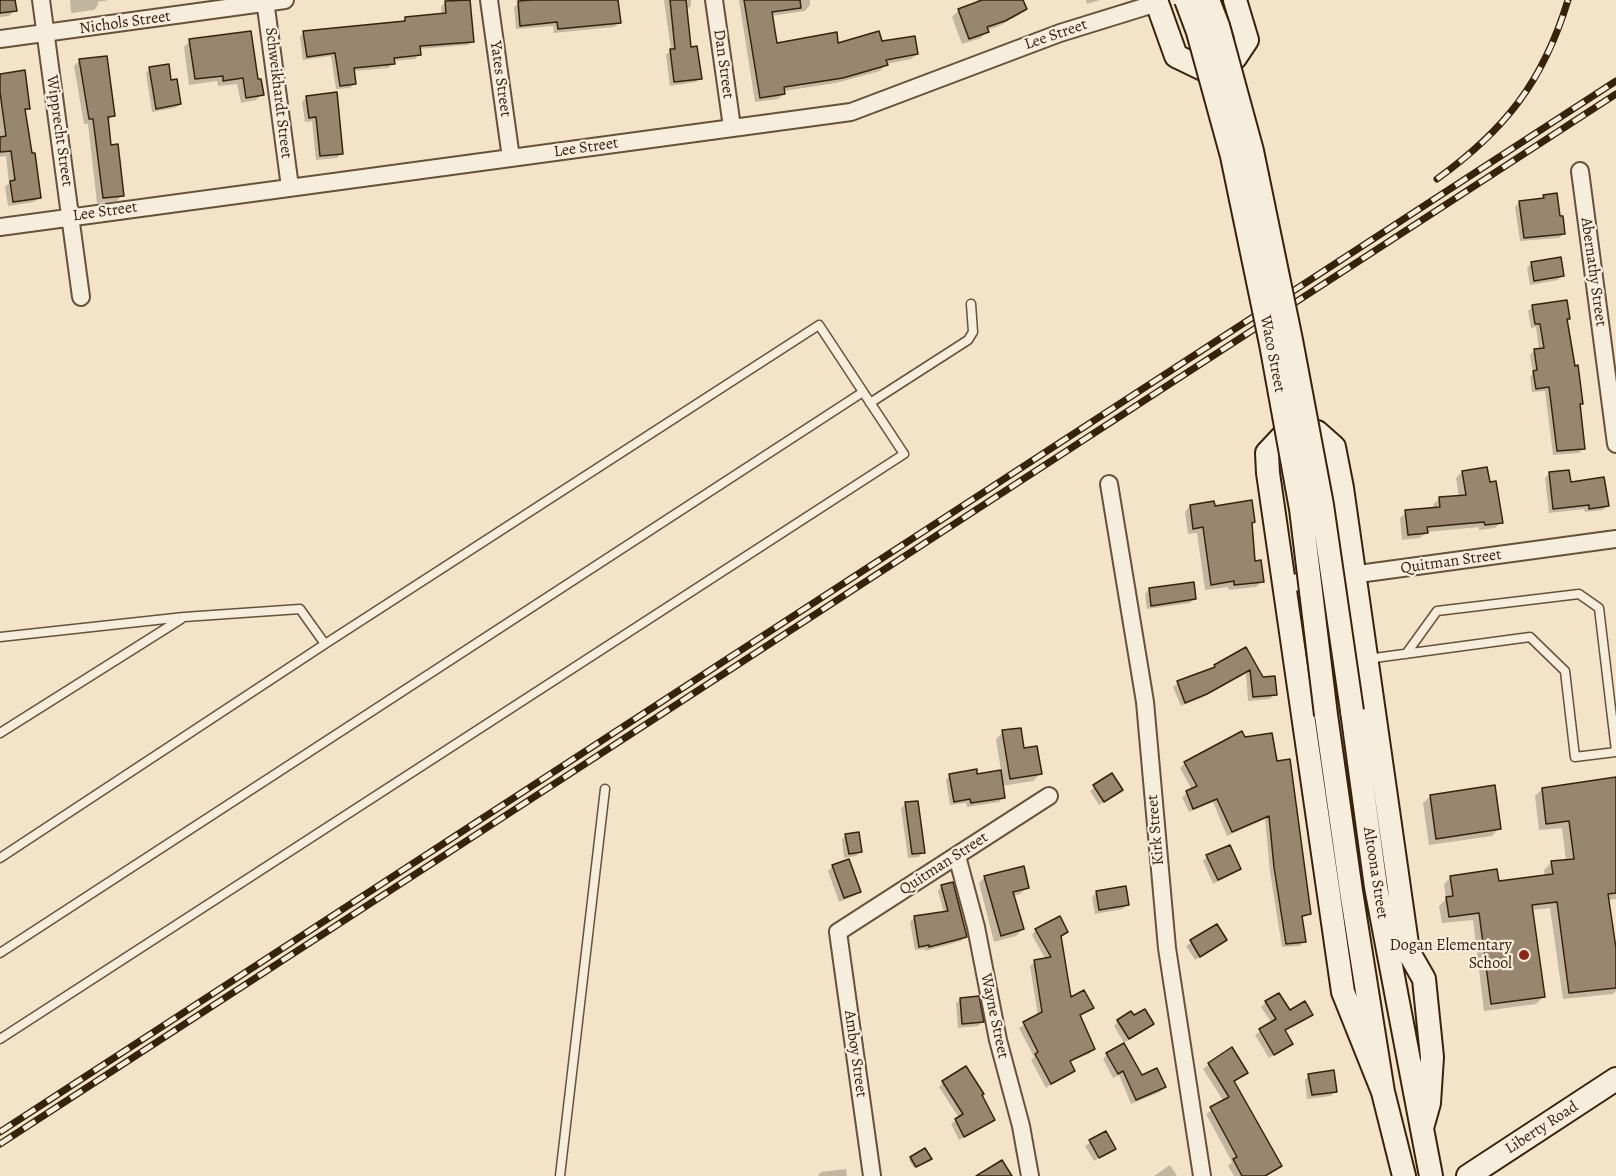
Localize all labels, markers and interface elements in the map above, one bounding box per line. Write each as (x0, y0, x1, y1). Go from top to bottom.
street label: Nichols Street (78, 7, 172, 39)
street label: Lee Street (1022, 15, 1090, 55)
street label: Schweikhardt Street (260, 26, 296, 160)
street label: Dan Street (709, 28, 737, 100)
street label: Yates Street (485, 40, 515, 118)
street label: Wipprecht Street (42, 74, 76, 188)
street label: Lee Street (553, 134, 619, 162)
street label: Lee Street (72, 198, 138, 226)
street label: Abernathy Street (1576, 216, 1610, 328)
street label: Waco Street (1255, 314, 1289, 394)
street label: Quitman Street (1399, 545, 1503, 579)
street label: Kirk Street (1143, 794, 1169, 866)
street label: Altoona Street (1358, 826, 1392, 920)
street label: Quitman Street (896, 828, 992, 900)
place label: Dogan Elementary School (1390, 936, 1512, 974)
marker: Dogan Elementary School (1517, 948, 1531, 962)
street label: Wayne Street (976, 972, 1012, 1060)
street label: Amboy Street (839, 1009, 871, 1099)
street label: Liberty Road (1502, 1097, 1582, 1159)

